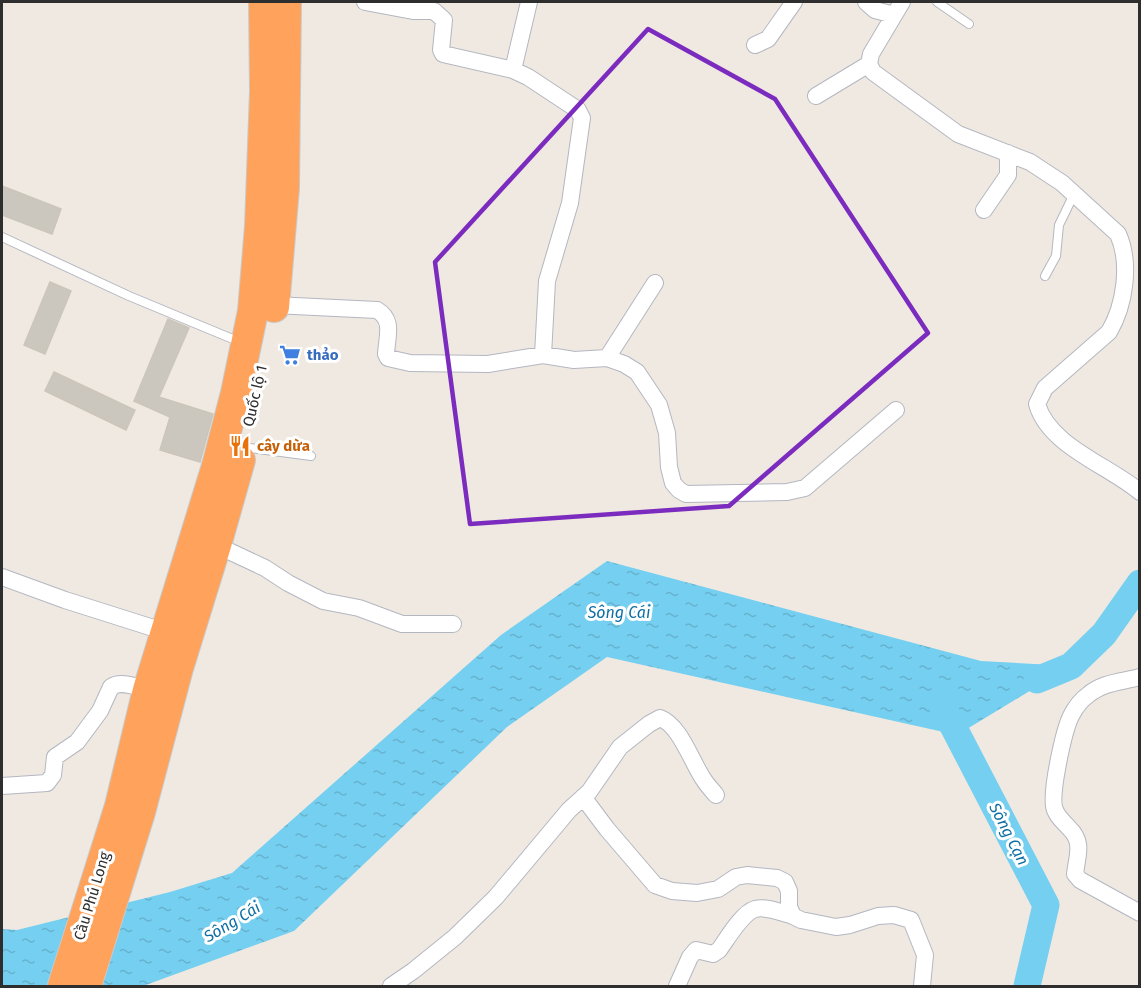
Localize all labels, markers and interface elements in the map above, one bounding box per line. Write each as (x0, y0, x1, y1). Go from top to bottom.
supermarket icon: thảo (278, 343, 302, 367)
place label: thảo (307, 346, 339, 364)
street label: Quốc lộ 1 (239, 363, 271, 429)
restaurant icon: cây dừa (228, 434, 252, 458)
place label: cây dừa (257, 437, 310, 455)
water label: Sông Cái (587, 603, 651, 622)
water label: Sông Cạn (985, 799, 1033, 868)
street label: Cầu Phú Long (70, 849, 114, 942)
water label: Sông Cái (199, 897, 264, 947)

